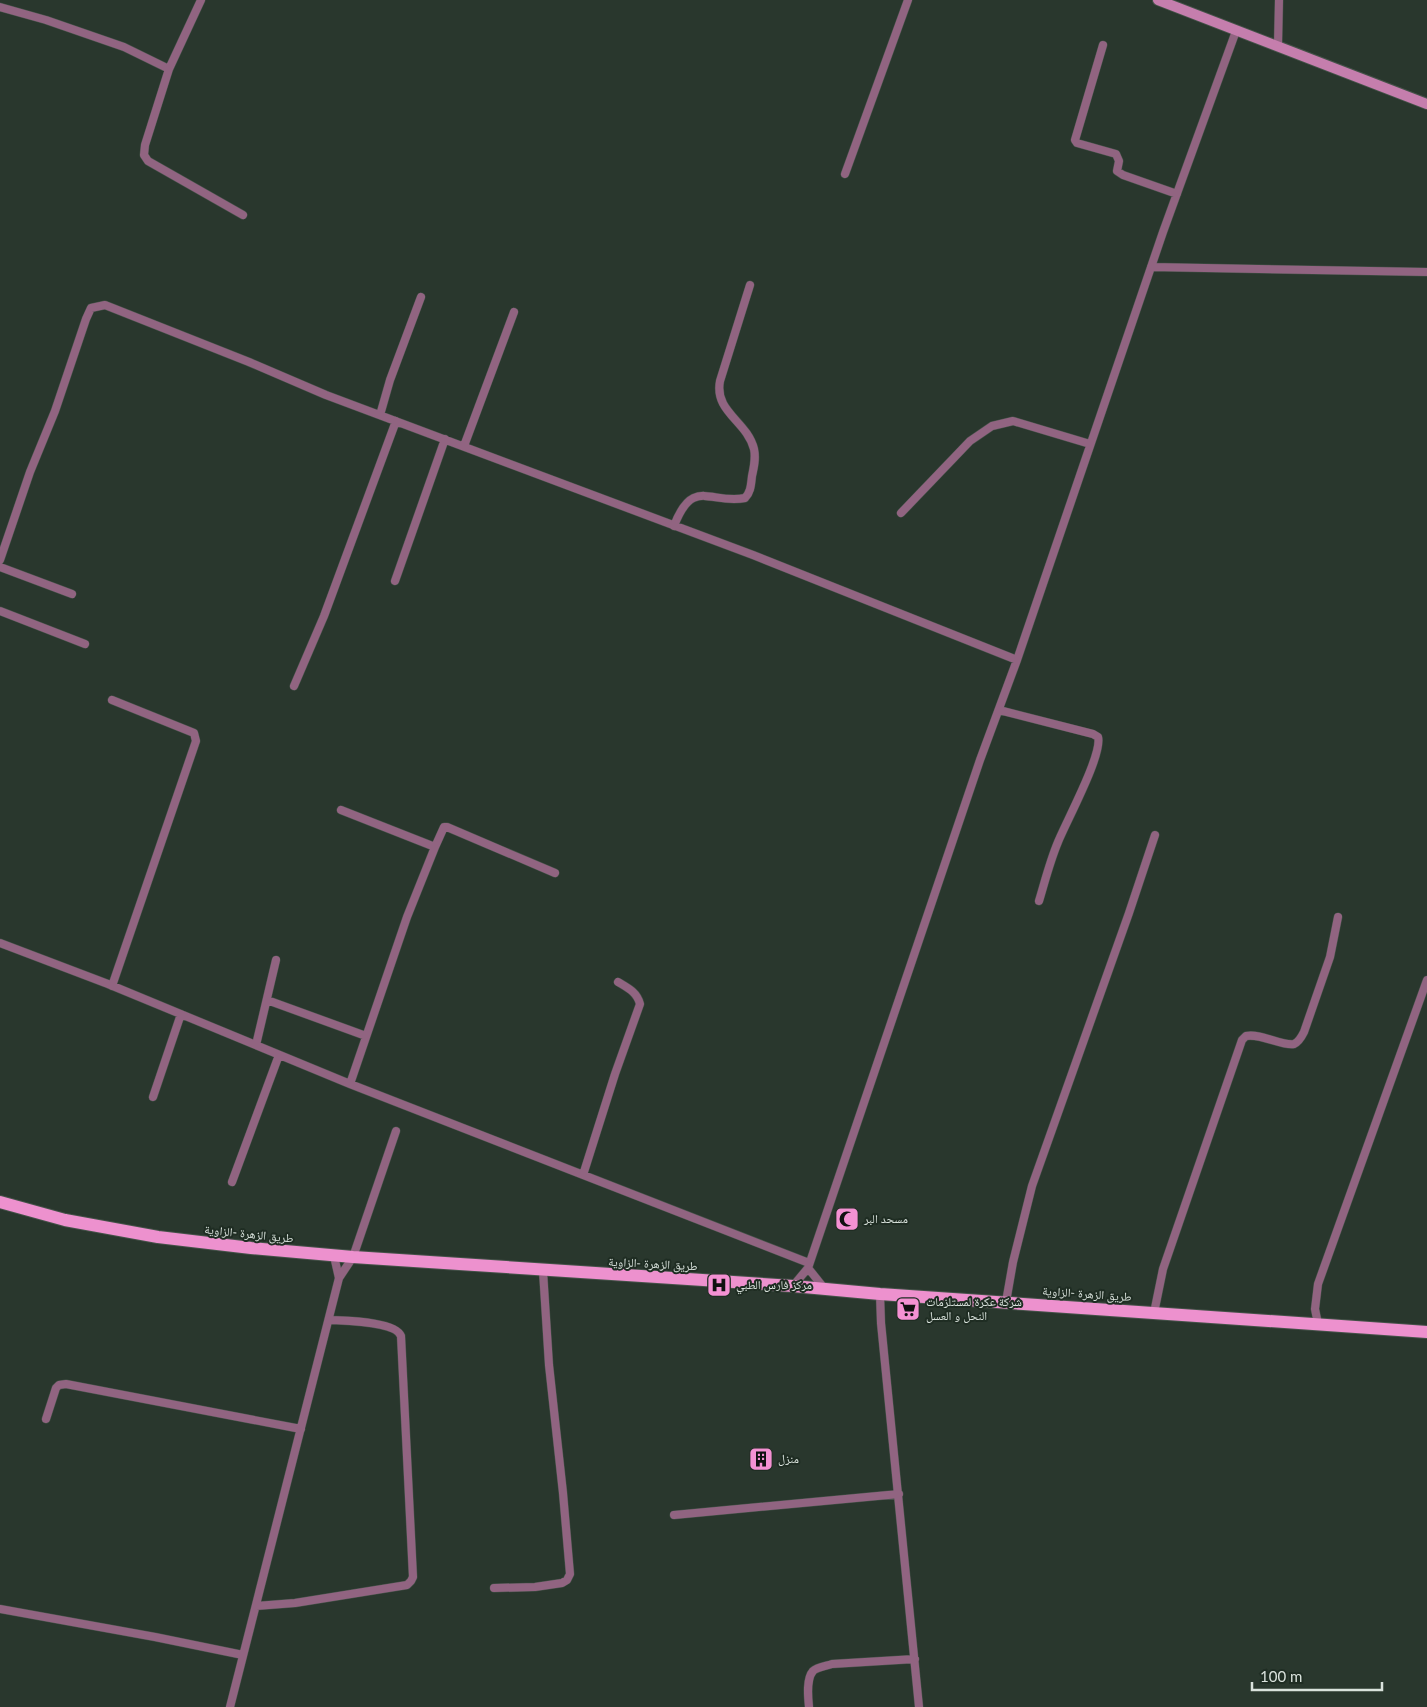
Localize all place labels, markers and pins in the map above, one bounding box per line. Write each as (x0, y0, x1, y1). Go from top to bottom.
mosque icon: مسحد البر (834, 1206, 860, 1232)
place label: مسحد البر (863, 1211, 908, 1226)
hospital icon: مركز فارس الطبي (706, 1272, 732, 1298)
place label: مركز فارس الطبي (736, 1277, 812, 1295)
place label: شركة عكرة لمستلزمات النحل و العسل (926, 1294, 1022, 1323)
supermarket icon: شركة عكرة لمستلزمات النحل و العسل (895, 1296, 921, 1322)
building icon: منزل (748, 1446, 774, 1472)
place label: منزل (778, 1451, 799, 1466)

